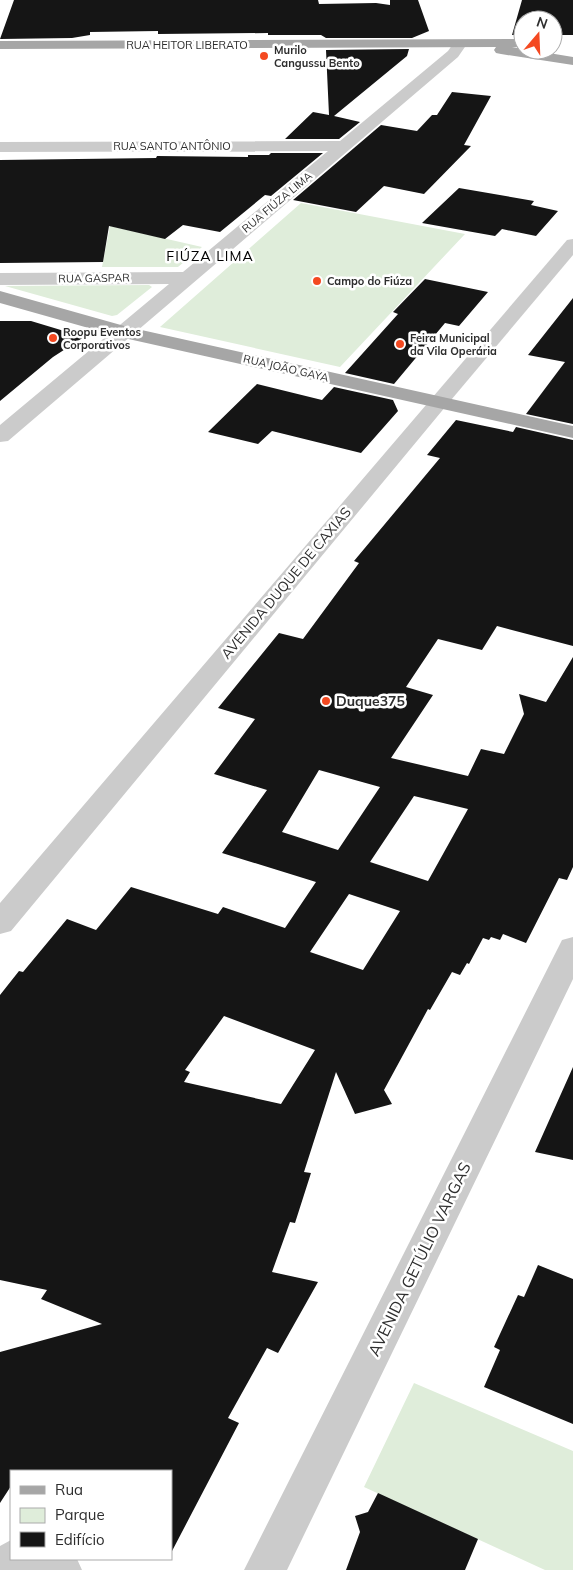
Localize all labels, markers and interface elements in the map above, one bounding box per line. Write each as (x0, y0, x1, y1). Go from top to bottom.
north arrow (513, 10, 563, 60)
text: N (534, 12, 550, 33)
street label: RUA HEITOR LIBERATO (126, 38, 248, 52)
place label: Murilo Cangussu Bento (274, 43, 360, 70)
marker: Murilo Cangussu Bento (258, 50, 270, 62)
street label: RUA SANTO ANTÔNIO (113, 139, 231, 153)
street label: RUA FIÚZA LIMA (239, 169, 315, 235)
district label: FIÚZA LIMA (166, 247, 254, 265)
street label: RUA GASPAR (58, 270, 130, 286)
place label: Campo do Fiúza (327, 274, 412, 288)
marker: Campo do Fiúza (311, 275, 323, 287)
place label: Roopu Eventos Corporativos (63, 325, 142, 352)
place label: Feira Municipal da Vila Operária (410, 331, 497, 358)
marker: Roopu Eventos Corporativos (47, 332, 59, 344)
marker: Feira Municipal da Vila Operária (394, 338, 406, 350)
street label: RUA JOÃO GAYA (242, 351, 330, 385)
street label: AVENIDA DUQUE DE CAXIAS (217, 503, 355, 663)
place label: Duque375 (336, 692, 405, 710)
marker: Duque375 (320, 695, 332, 707)
street label: AVENIDA GETÚLIO VARGAS (363, 1159, 475, 1359)
legend (10, 1470, 172, 1560)
text: Rua (55, 1480, 83, 1499)
text: Parque (55, 1505, 105, 1524)
text: Edifício (55, 1530, 105, 1549)

